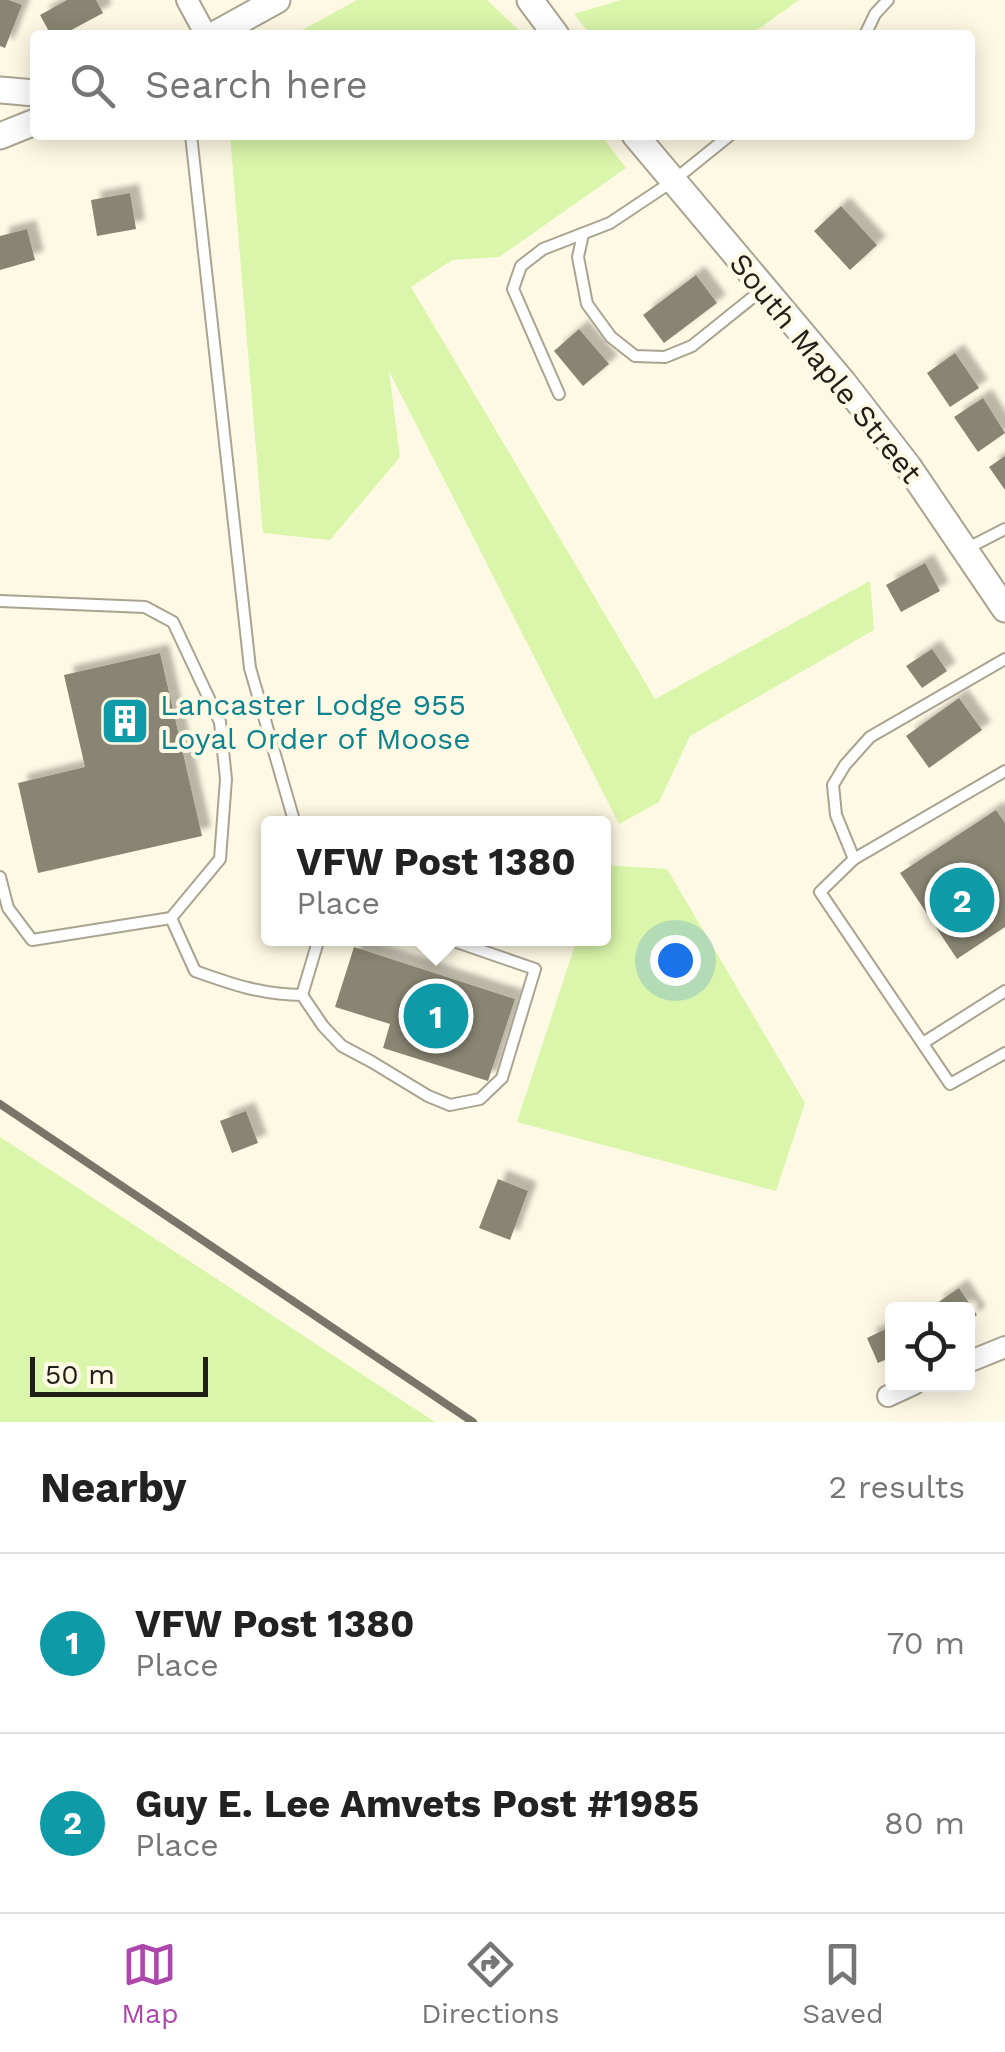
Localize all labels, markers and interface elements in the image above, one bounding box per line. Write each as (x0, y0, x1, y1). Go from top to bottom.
search box (30, 30, 975, 140)
icon: search (65, 58, 120, 113)
text: Search here (145, 63, 368, 107)
street label: South Maple Street (723, 246, 930, 490)
place label: Lancaster Lodge 955 Loyal Order of Moose (160, 687, 470, 756)
building icon: Lancaster Lodge 955 Loyal Order of Moose (99, 695, 151, 747)
popup (261, 816, 611, 946)
text: VFW Post 1380 (296, 840, 576, 884)
pin: 2 (930, 862, 994, 938)
text: Place (296, 884, 380, 922)
your location (650, 935, 701, 986)
pin: 1 (404, 978, 468, 1054)
map controls (885, 1302, 975, 1392)
button: locate (885, 1302, 975, 1392)
scale bar (30, 1352, 208, 1396)
text: 50 m (45, 1358, 115, 1391)
text: Nearby (40, 1463, 187, 1512)
text: 2 results (828, 1468, 965, 1506)
text: VFW Post 1380 (135, 1602, 414, 1646)
text: 1 (66, 1624, 79, 1662)
text: 70 m (886, 1624, 965, 1662)
text: Place (135, 1646, 219, 1684)
text: Guy E. Lee Amvets Post #1985 (135, 1782, 699, 1826)
text: 2 (63, 1804, 82, 1842)
text: 80 m (884, 1804, 965, 1842)
text: Place (135, 1826, 219, 1864)
tab: Map (121, 1937, 179, 2030)
tab: Directions (421, 1937, 560, 2030)
tab: Saved (802, 1937, 884, 2030)

